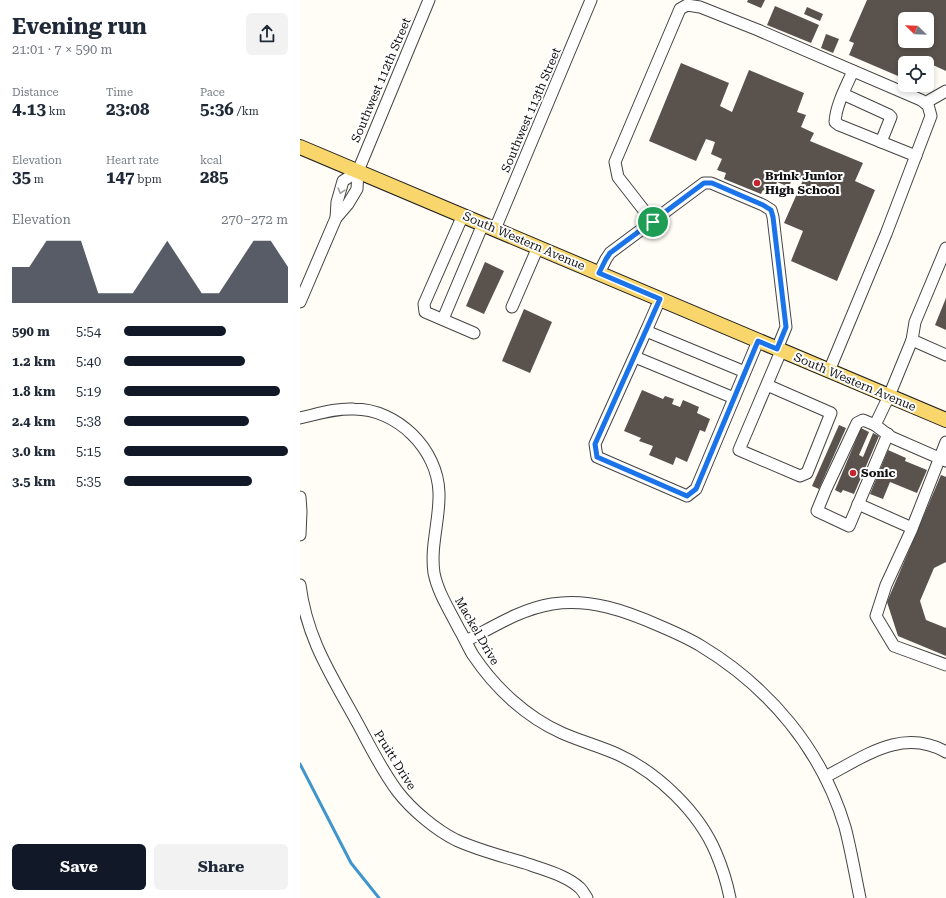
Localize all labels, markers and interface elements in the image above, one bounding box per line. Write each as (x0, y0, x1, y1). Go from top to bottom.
north arrow (898, 12, 934, 48)
map controls (898, 12, 934, 92)
button: share (246, 13, 288, 55)
text: Evening run (12, 14, 147, 39)
street label: Southwest 112th Street (348, 15, 414, 144)
text: 21:01 · 7 × 590 m (12, 42, 112, 57)
street label: Southwest 113th Street (498, 45, 564, 174)
button: locate (898, 56, 934, 92)
text: Distance (12, 86, 59, 99)
text: Time (106, 86, 133, 99)
text: Pace (200, 86, 225, 99)
text: 4.13 (12, 99, 46, 119)
text: 23:08 (106, 99, 149, 119)
text: 5:36 (200, 99, 234, 119)
text: km (46, 105, 66, 118)
text: /km (234, 105, 259, 118)
text: Elevation (12, 154, 62, 167)
text: Heart rate (106, 154, 159, 167)
text: kcal (200, 154, 222, 167)
text: 35 (12, 167, 31, 187)
text: 147 (106, 167, 135, 187)
text: 285 (200, 167, 229, 187)
place label: Brink Junior High School (765, 169, 843, 197)
text: m (31, 173, 44, 186)
text: bpm (135, 173, 162, 186)
marker: Brink Junior High School (752, 178, 762, 188)
one-way arrow (337, 187, 345, 194)
pin (636, 205, 670, 239)
street label: South Western Avenue (461, 209, 588, 273)
icon: arrive (642, 211, 664, 233)
text: Elevation (12, 212, 71, 227)
text: 270–272 m (221, 212, 288, 227)
text: 590 m (12, 324, 50, 339)
text: 5:54 (76, 324, 101, 339)
street label: South Western Avenue (792, 350, 919, 414)
text: 1.2 km (12, 354, 55, 369)
text: 5:40 (76, 354, 101, 369)
text: 1.8 km (12, 384, 55, 399)
text: 5:19 (76, 384, 101, 399)
text: 2.4 km (12, 414, 55, 429)
text: 5:38 (76, 414, 101, 429)
text: 3.0 km (12, 444, 55, 459)
text: 5:15 (76, 444, 101, 459)
place label: Sonic (861, 466, 896, 480)
marker: Sonic (848, 468, 858, 478)
text: 3.5 km (12, 474, 55, 489)
text: 5:35 (76, 474, 101, 489)
street label: Mackel Drive (452, 595, 502, 668)
street label: Pruitt Drive (371, 728, 419, 793)
button: Save (12, 844, 146, 890)
button: Share (154, 844, 288, 890)

